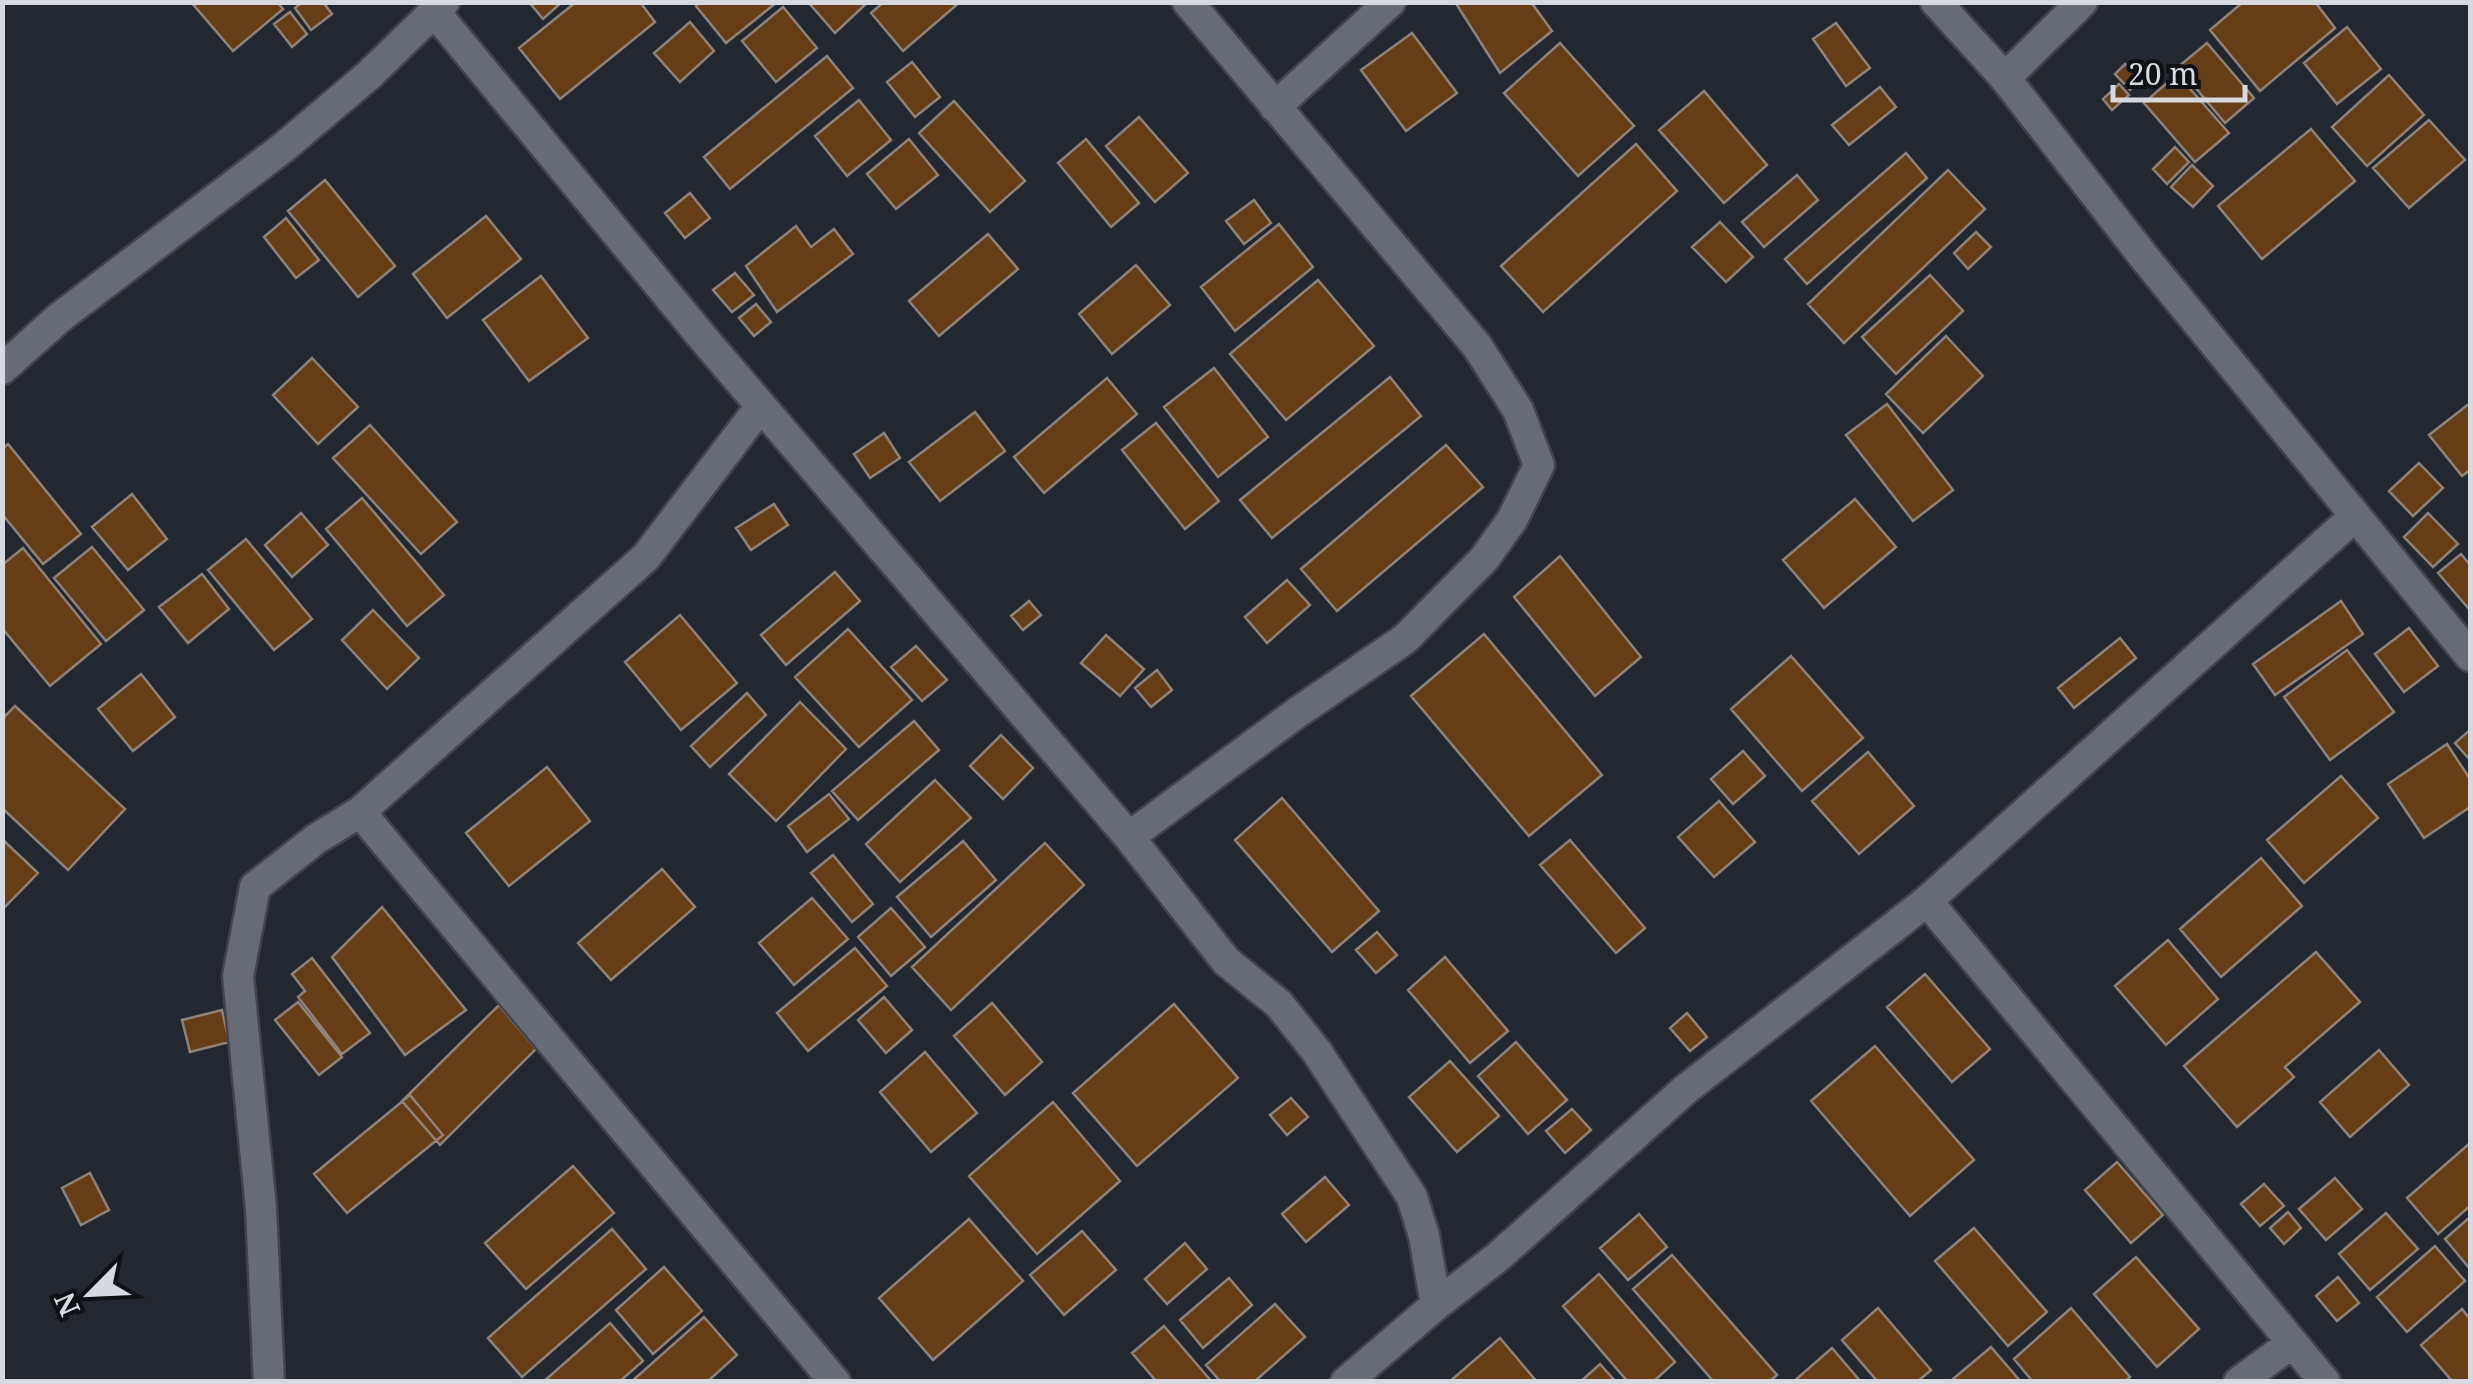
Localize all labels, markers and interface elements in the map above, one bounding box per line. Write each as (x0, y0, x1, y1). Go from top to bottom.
scale bar (2113, 40, 2246, 102)
text: 20 m (2128, 53, 2198, 94)
north arrow (40, 1244, 140, 1344)
text: N (44, 1287, 88, 1322)

